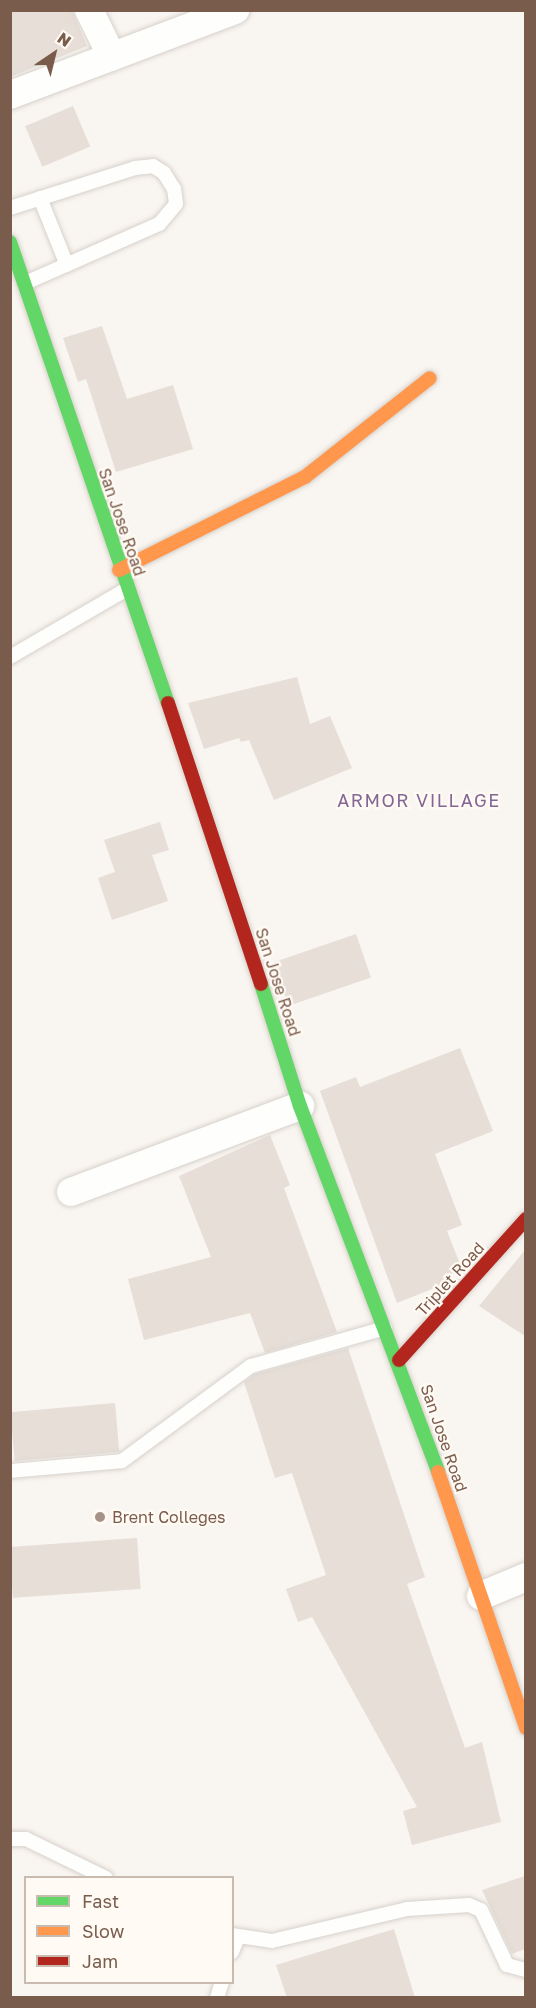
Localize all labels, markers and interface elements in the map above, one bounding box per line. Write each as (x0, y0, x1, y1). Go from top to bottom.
north arrow (24, 24, 84, 84)
text: N (54, 28, 75, 51)
street label: San Jose Road (95, 466, 149, 578)
district label: ARMOR VILLAGE (337, 789, 501, 811)
street label: San Jose Road (251, 926, 305, 1038)
street label: Triplet Road (412, 1238, 488, 1320)
street label: San Jose Road (417, 1382, 471, 1494)
place label: Brent Colleges (112, 1507, 226, 1527)
marker: Brent Colleges (93, 1510, 107, 1524)
legend (24, 1876, 234, 1984)
text: Fast (82, 1890, 119, 1912)
text: Slow (82, 1920, 124, 1942)
text: Jam (82, 1950, 118, 1972)

